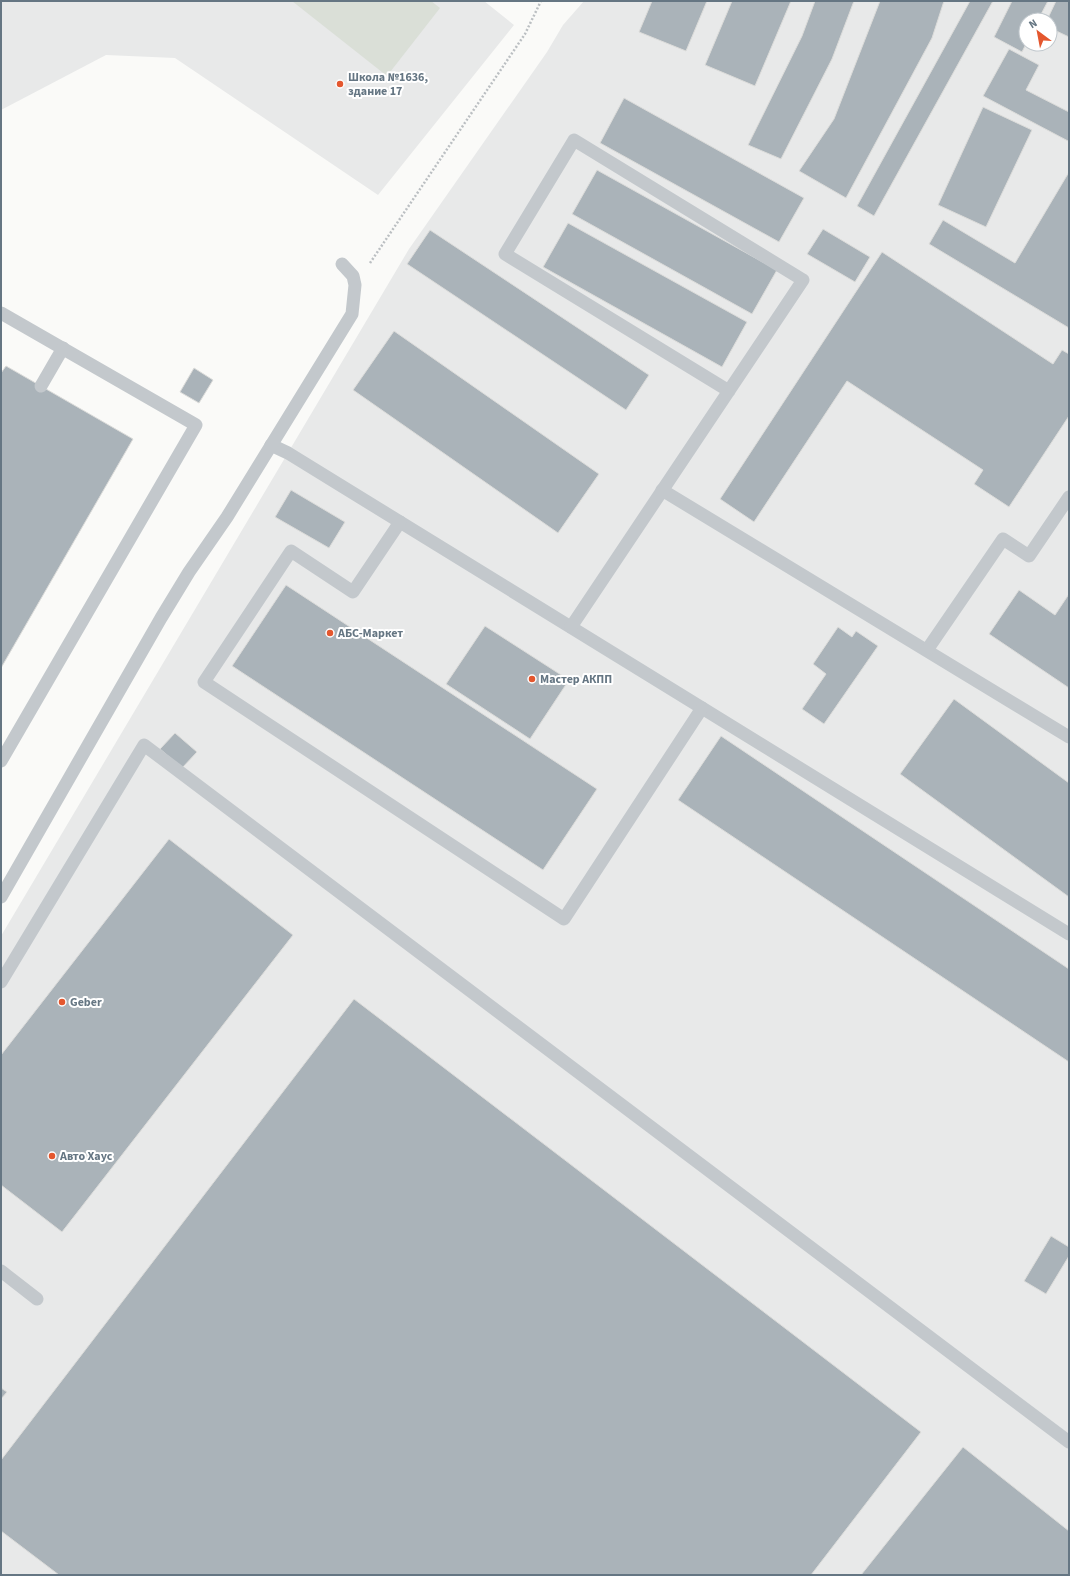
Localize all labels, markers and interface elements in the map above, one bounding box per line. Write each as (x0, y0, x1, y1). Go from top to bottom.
north arrow (1018, 12, 1058, 52)
text: N (1026, 16, 1040, 32)
place label: Школа №1636, здание 17 (348, 69, 428, 100)
marker: Школа №1636, здание 17 (335, 79, 345, 89)
place label: АБС-Маркет (337, 625, 403, 642)
marker: АБС-Маркет (325, 628, 335, 638)
place label: Мастер АКПП (540, 671, 612, 688)
marker: Мастер АКПП (527, 674, 537, 684)
place label: Geber (70, 994, 102, 1011)
marker: Geber (57, 997, 67, 1007)
place label: Авто Хаус (59, 1148, 113, 1165)
marker: Авто Хаус (47, 1151, 57, 1161)

